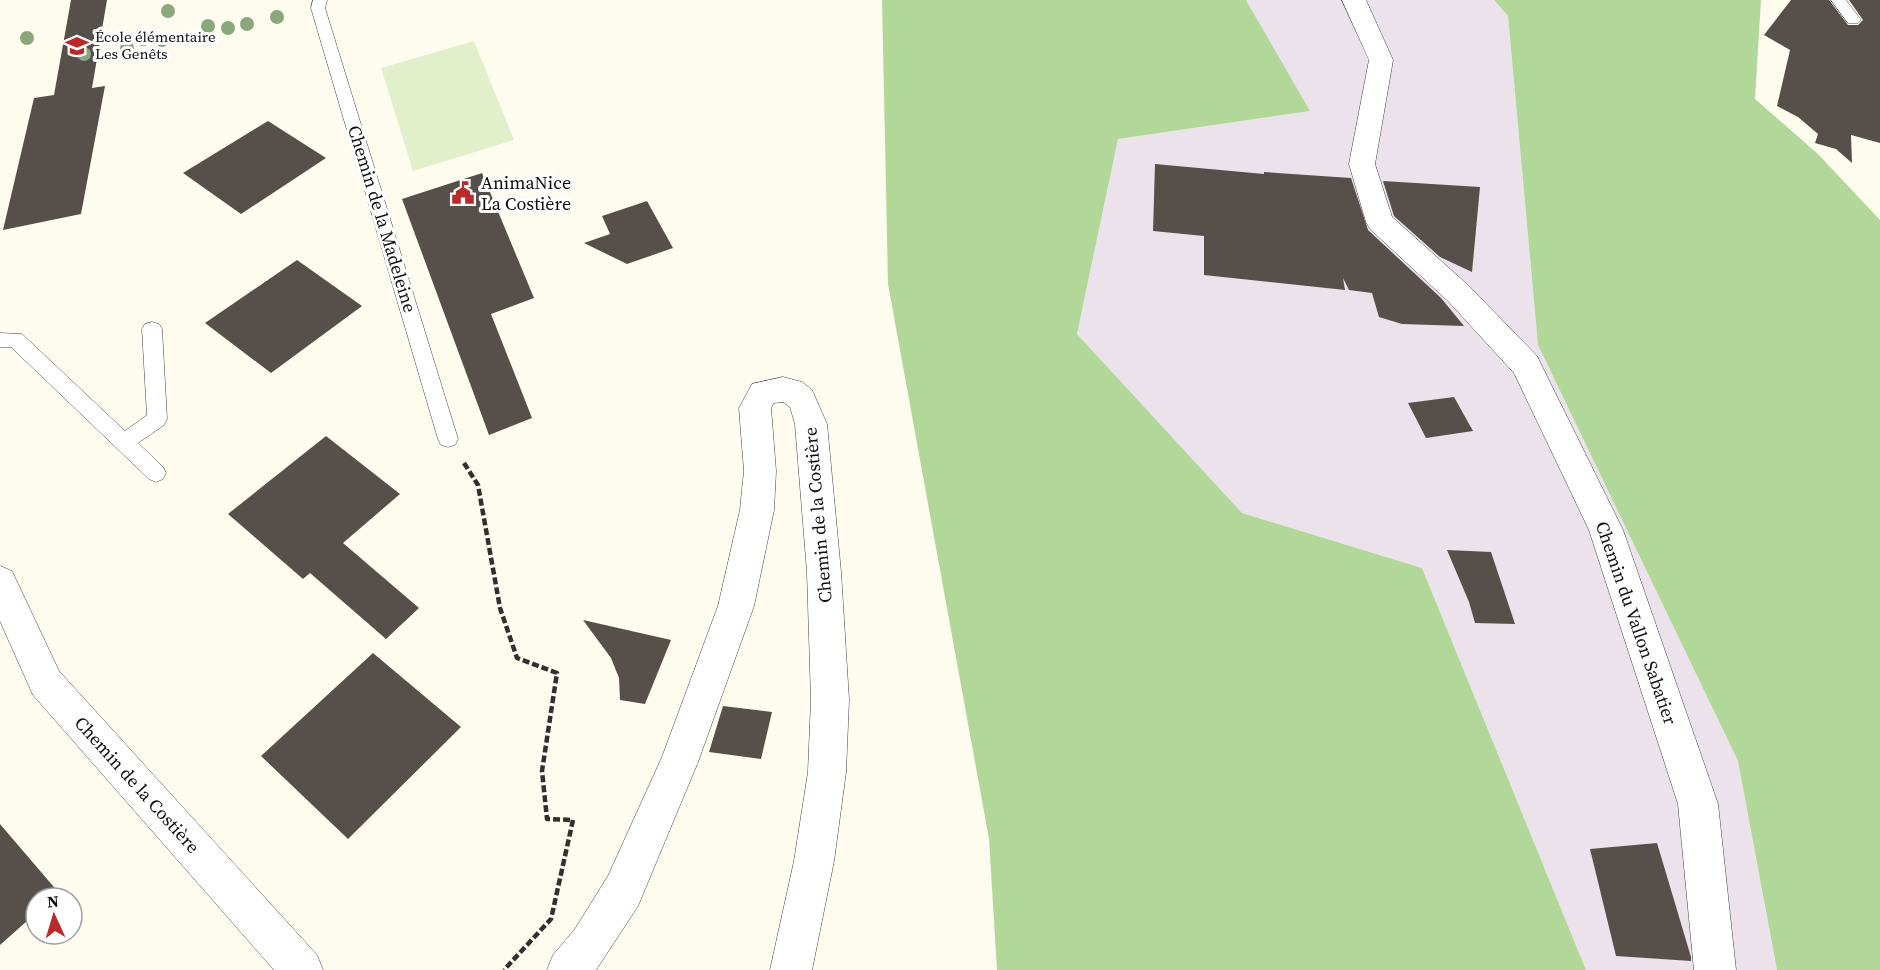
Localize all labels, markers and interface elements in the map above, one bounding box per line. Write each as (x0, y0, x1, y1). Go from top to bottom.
place label: École élémentaire Les Genêts (95, 26, 216, 64)
school or university icon: École élémentaire Les Genêts (64, 33, 90, 59)
street label: Chemin de la Madeleine (342, 122, 423, 315)
place label: AnimaNice La Costière (481, 170, 571, 216)
public building icon: AnimaNice La Costière (450, 180, 476, 206)
street label: Chemin de la Costière (797, 426, 838, 604)
street label: Chemin du Vallon Sabatier (1590, 518, 1683, 728)
street label: Chemin de la Costière (69, 711, 206, 859)
north arrow (24, 886, 84, 946)
text: N (46, 890, 60, 912)

